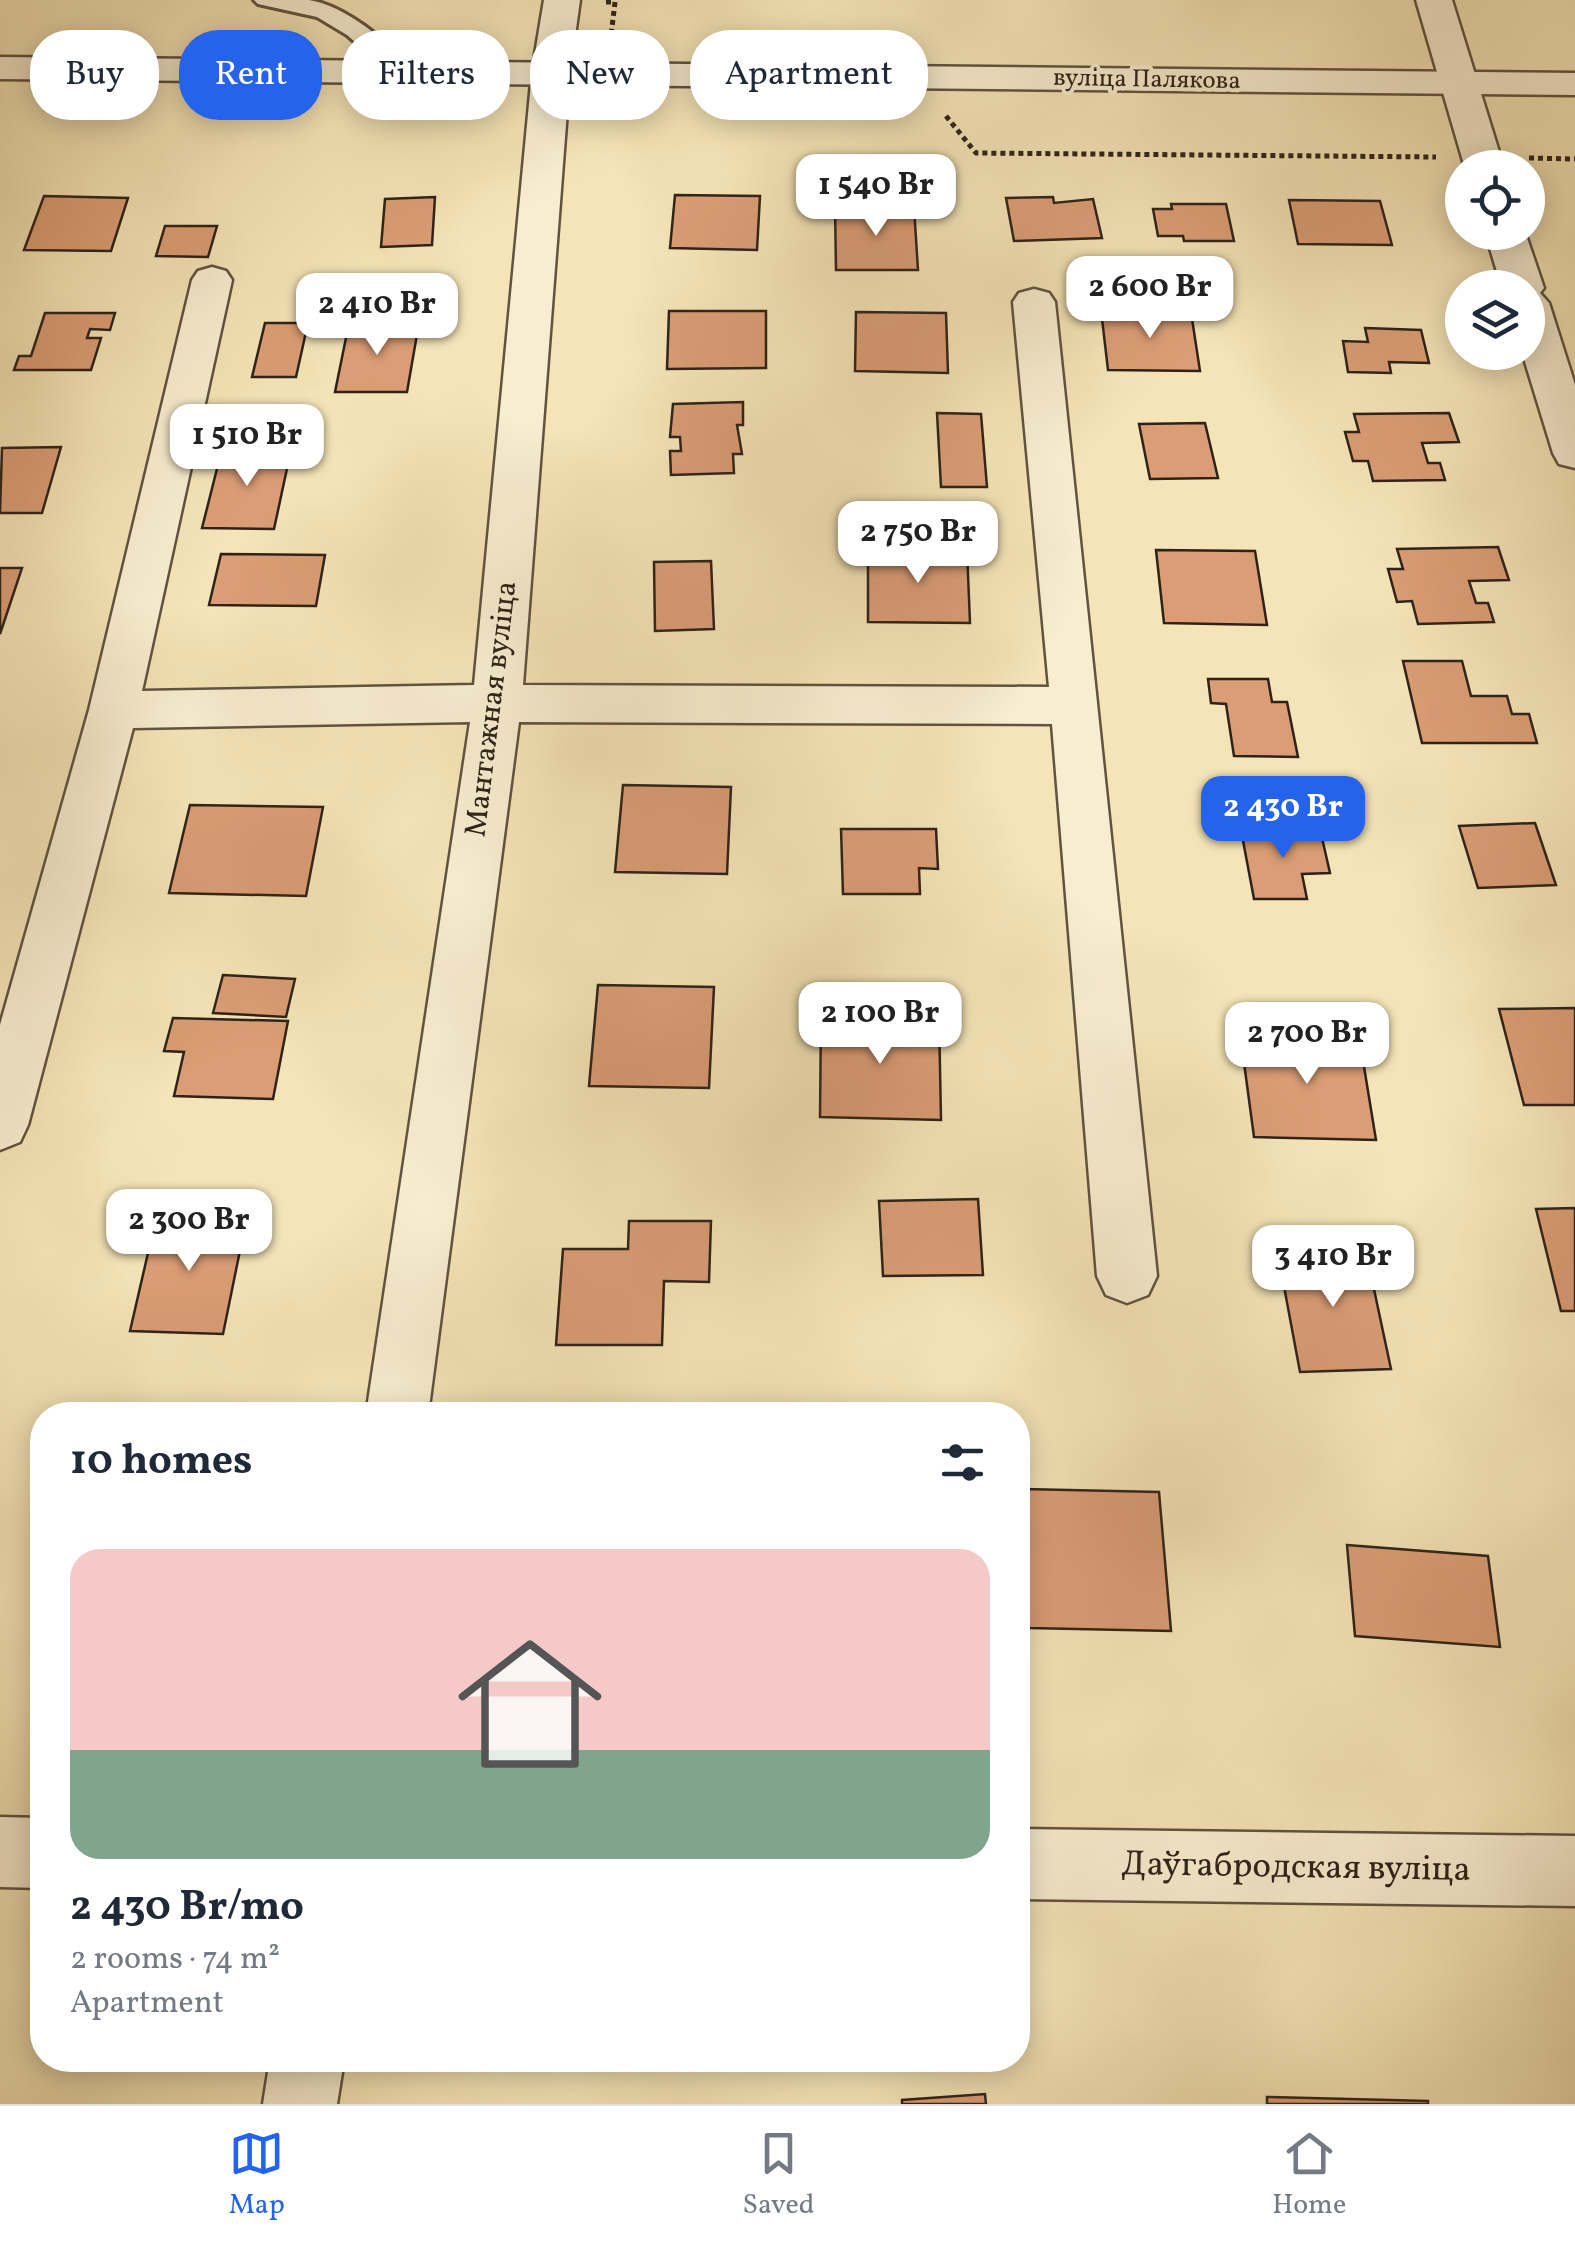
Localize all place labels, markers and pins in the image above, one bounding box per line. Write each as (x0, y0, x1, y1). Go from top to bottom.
pin: 1 540 Br (773, 154, 979, 239)
pin: 2 600 Br (1047, 256, 1253, 341)
pin: 2 410 Br (274, 273, 480, 358)
pin: 1 510 Br (144, 404, 350, 489)
pin: 2 750 Br (815, 501, 1021, 586)
pin: 2 430 Br (1180, 776, 1386, 861)
pin: 2 100 Br (777, 982, 983, 1067)
pin: 2 700 Br (1204, 1002, 1410, 1087)
pin: 2 300 Br (86, 1189, 292, 1274)
pin: 3 410 Br (1230, 1225, 1436, 1310)

